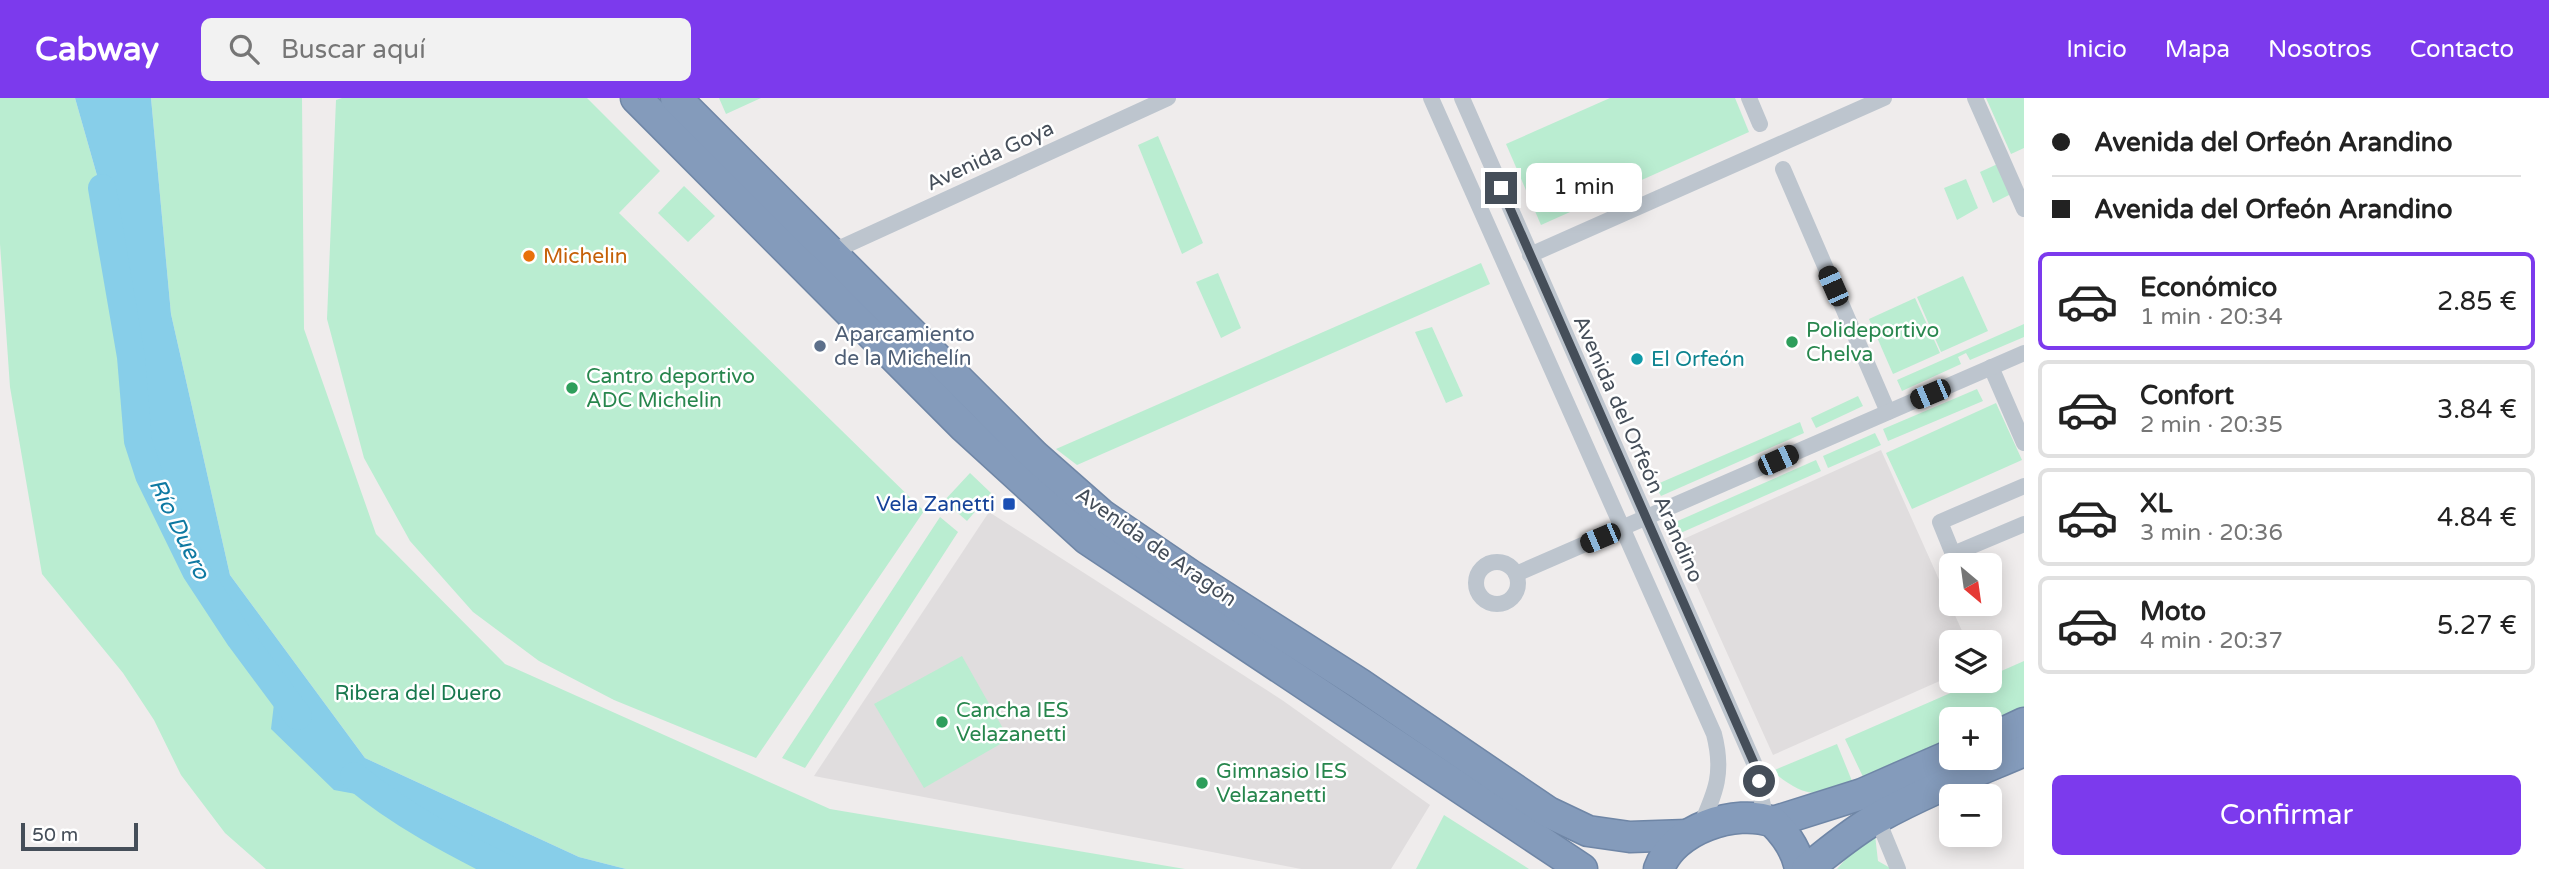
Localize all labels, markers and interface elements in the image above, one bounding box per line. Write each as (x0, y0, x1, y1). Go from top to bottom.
search box (201, 18, 691, 81)
text: Cabway (35, 30, 159, 69)
icon: search (225, 30, 263, 68)
text: Buscar aquí (281, 34, 426, 65)
text: Inicio (2066, 35, 2127, 64)
text: Mapa (2165, 35, 2230, 64)
text: Nosotros (2268, 35, 2372, 64)
text: Contacto (2410, 35, 2514, 64)
street label: Avenida Goya (922, 116, 1058, 196)
text: Avenida del Orfeón Arandino (2094, 127, 2453, 158)
callout: 1 min (1526, 164, 1641, 212)
route end (1485, 172, 1517, 204)
text: 1 min (1553, 173, 1615, 201)
text: Avenida del Orfeón Arandino (2094, 194, 2453, 225)
place label: Michelin (543, 244, 627, 269)
marker: Michelin (521, 248, 537, 264)
car (1815, 263, 1852, 309)
icon: car (2056, 270, 2119, 333)
text: Económico (2140, 272, 2277, 303)
text: 2.85 € (2437, 286, 2517, 317)
text: 1 min · 20:34 (2140, 303, 2283, 331)
street label: Avenida del Orfeón Arandino (1568, 312, 1708, 586)
place label: Polideportivo Chelva (1806, 318, 1939, 367)
place label: Aparcamiento de la Michelín (834, 322, 975, 371)
marker: Polideportivo Chelva (1784, 334, 1800, 350)
marker: Aparcamiento de la Michelín (812, 338, 828, 354)
place label: El Orfeón (1651, 347, 1745, 372)
marker: El Orfeón (1629, 351, 1645, 367)
place label: Cantro deportivo ADC Michelin (586, 364, 755, 413)
car (1907, 376, 1954, 412)
icon: car (2056, 378, 2119, 441)
marker: Cantro deportivo ADC Michelin (564, 380, 580, 396)
text: Confort (2140, 380, 2234, 411)
text: 3.84 € (2437, 394, 2517, 425)
text: 2 min · 20:35 (2140, 411, 2283, 439)
car (1755, 442, 1802, 478)
water label: Río Duero (143, 474, 216, 585)
street label: Avenida de Aragón (1071, 482, 1241, 612)
icon: car (2056, 486, 2119, 549)
text: XL (2140, 488, 2172, 519)
place label: Vela Zanetti (876, 492, 995, 517)
marker: Vela Zanetti (1001, 496, 1017, 512)
text: 4.84 € (2437, 502, 2517, 533)
text: 3 min · 20:36 (2140, 519, 2283, 547)
car (1577, 520, 1624, 556)
north arrow (1939, 553, 2002, 616)
map controls (1939, 553, 2002, 847)
icon: car (2056, 594, 2119, 657)
text: Moto (2140, 596, 2206, 627)
text: 5.27 € (2437, 610, 2517, 641)
text: 4 min · 20:37 (2140, 627, 2283, 655)
button: layers (1939, 630, 2002, 693)
park label: Ribera del Duero (334, 681, 502, 706)
place label: Cancha IES Velazanetti (956, 698, 1069, 747)
button: + (1939, 707, 2002, 770)
marker: Cancha IES Velazanetti (934, 714, 950, 730)
place label: Gimnasio IES Velazanetti (1216, 759, 1347, 808)
route start (1743, 765, 1775, 797)
marker: Gimnasio IES Velazanetti (1194, 775, 1210, 791)
button: Confirmar (2052, 775, 2521, 855)
button: − (1939, 784, 2002, 847)
scale bar (21, 820, 138, 852)
text: 50 m (32, 824, 78, 846)

